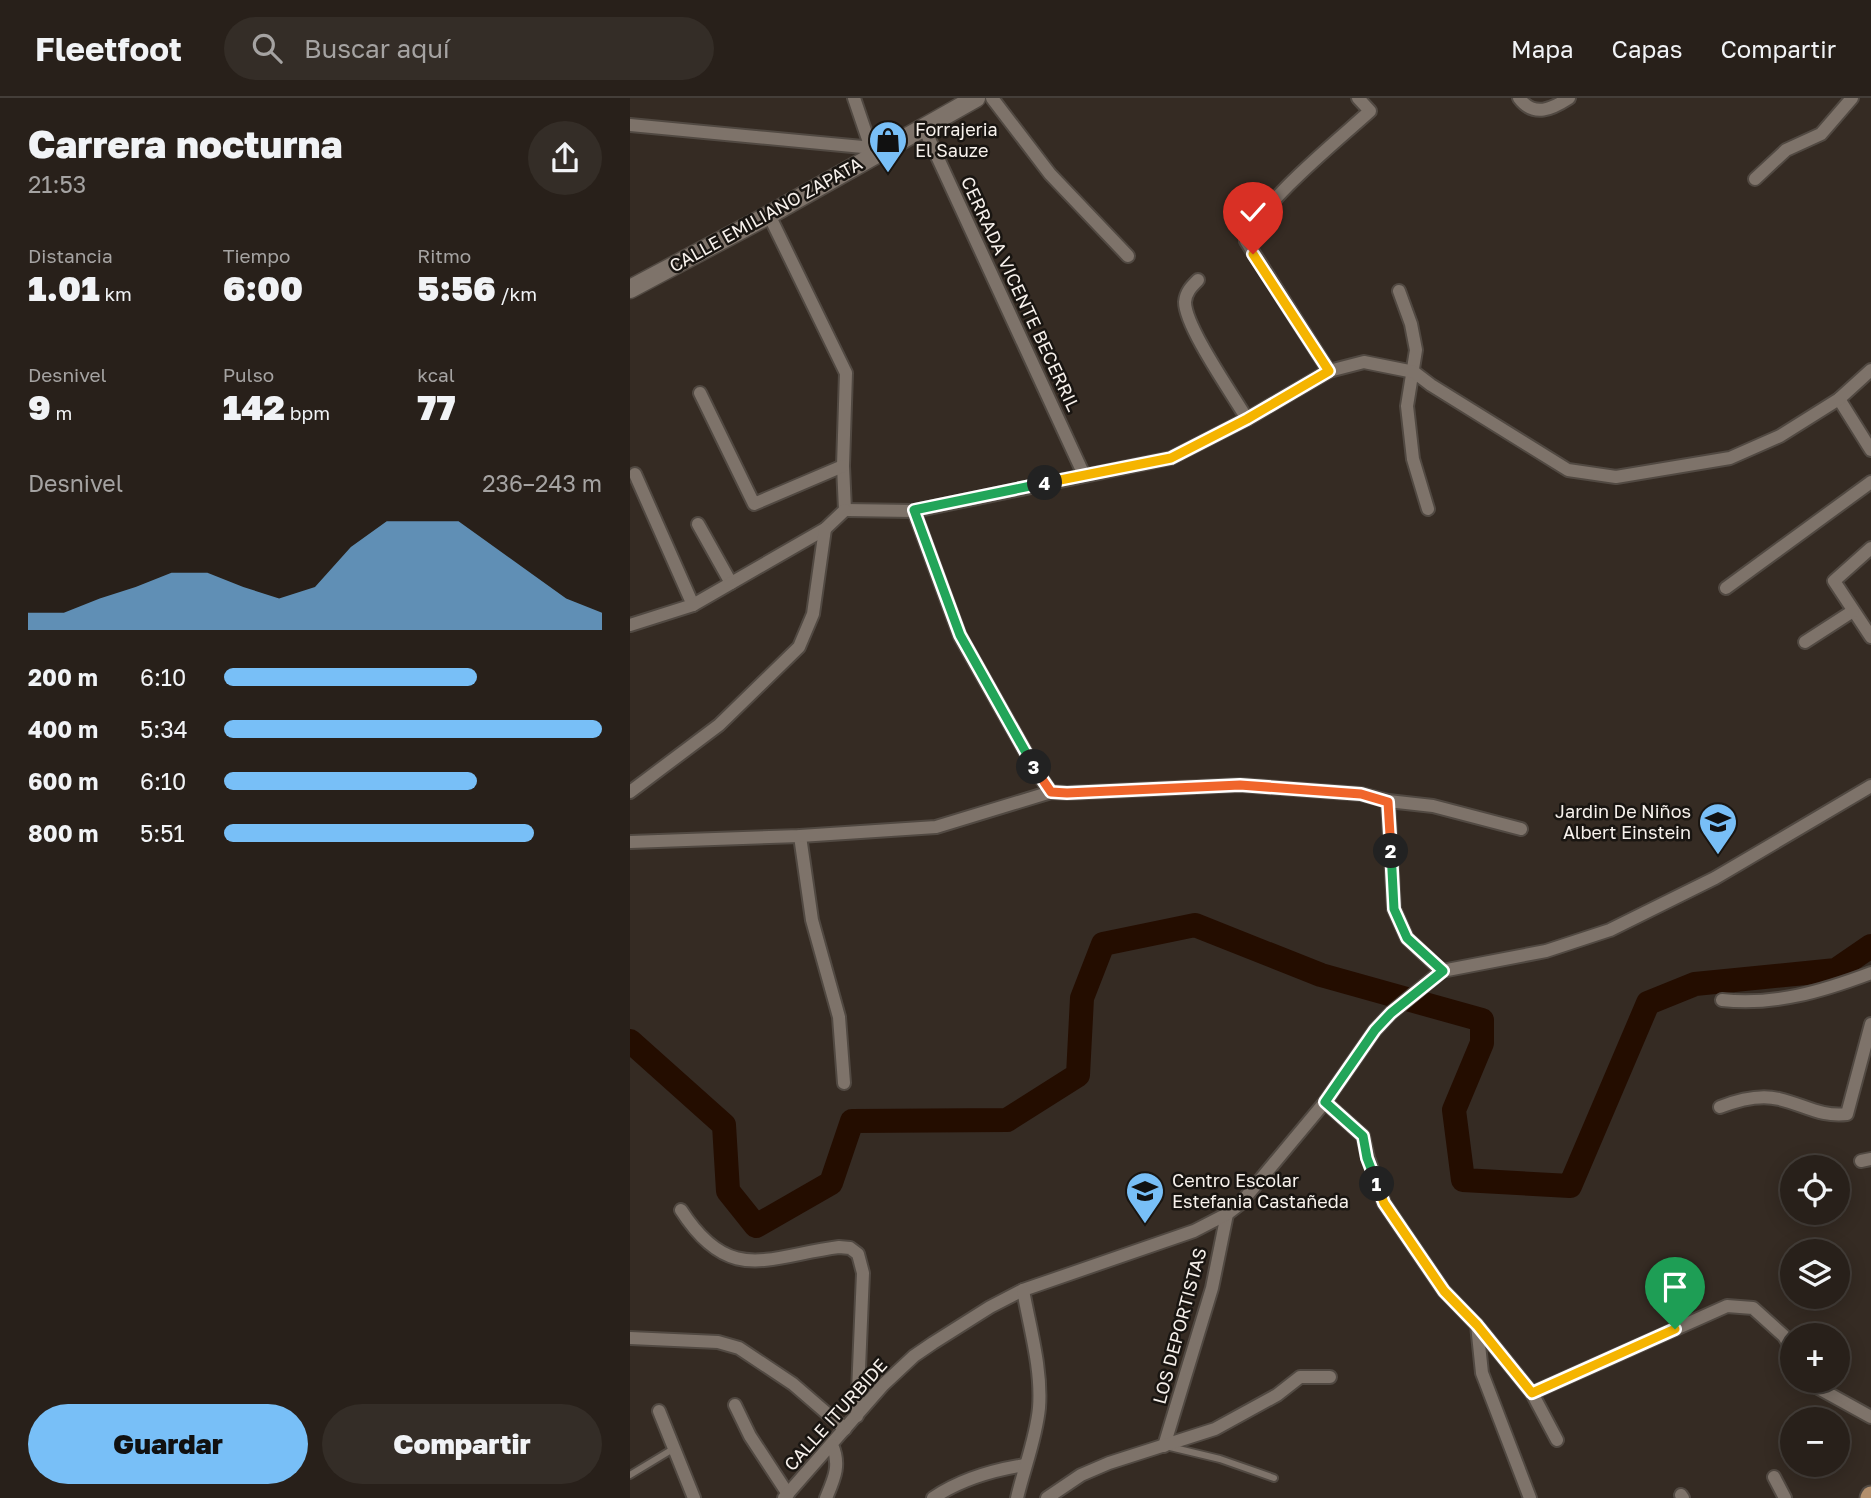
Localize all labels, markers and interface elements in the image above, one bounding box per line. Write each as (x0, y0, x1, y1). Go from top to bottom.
search box (224, 17, 714, 80)
text: Fleetfoot (35, 29, 182, 68)
icon: search (248, 29, 286, 67)
text: Buscar aquí (304, 33, 450, 64)
text: Mapa (1511, 34, 1574, 63)
text: Capas (1612, 34, 1682, 63)
text: Compartir (1720, 34, 1836, 63)
place label: Forrajeria El Sauze (915, 118, 998, 161)
shop icon: Forrajeria El Sauze (867, 119, 909, 174)
text: Carrera nocturna (28, 121, 343, 166)
button: share (528, 121, 602, 195)
street label: CALLE EMILIANO ZAPATA (665, 152, 866, 276)
text: 21:53 (28, 170, 86, 198)
street label: CERRADA VICENTE BECERRIL (957, 173, 1085, 414)
pin (1223, 182, 1283, 254)
icon: check (1234, 193, 1272, 231)
text: Distancia (28, 244, 113, 267)
text: Tiempo (223, 244, 290, 267)
text: Ritmo (417, 244, 471, 267)
text: 1.01 (28, 267, 100, 309)
text: 6:00 (223, 267, 303, 309)
text: 5:56 (417, 267, 496, 309)
text: km (100, 282, 132, 305)
text: /km (496, 282, 537, 305)
text: Desnivel (28, 363, 107, 386)
text: Pulso (223, 363, 274, 386)
text: kcal (417, 363, 455, 386)
text: 9 (28, 386, 51, 428)
text: 142 (223, 386, 285, 428)
text: 77 (417, 386, 456, 428)
text: m (51, 401, 72, 424)
text: bpm (285, 401, 330, 424)
pin: 4 (1028, 466, 1062, 500)
text: Desnivel (28, 469, 123, 497)
text: 236–243 m (482, 469, 602, 497)
text: 4 (1039, 471, 1050, 494)
text: 200 m (28, 663, 98, 691)
text: 6:10 (140, 663, 186, 691)
text: 400 m (28, 715, 98, 743)
text: 5:34 (140, 715, 188, 743)
pin: 3 (1016, 750, 1052, 784)
text: 3 (1028, 755, 1039, 778)
text: 600 m (28, 767, 98, 795)
text: 6:10 (140, 767, 186, 795)
place label: Jardin De Niños Albert Einstein (1555, 800, 1691, 843)
school or university icon: Jardin De Niños Albert Einstein (1697, 801, 1739, 856)
text: 800 m (28, 819, 99, 847)
text: 5:51 (140, 819, 185, 847)
pin: 2 (1374, 834, 1408, 868)
text: 2 (1385, 839, 1396, 862)
map controls (1780, 1155, 1850, 1477)
button: locate (1780, 1155, 1850, 1225)
pin: 1 (1360, 1166, 1394, 1202)
place label: Centro Escolar Estefania Castañeda (1172, 1169, 1349, 1212)
school or university icon: Centro Escolar Estefania Castañeda (1124, 1170, 1166, 1225)
text: 1 (1372, 1172, 1381, 1195)
button: layers (1780, 1239, 1850, 1309)
street label: LOS DEPORTISTAS (1148, 1245, 1210, 1406)
pin (1645, 1257, 1705, 1329)
icon: arrive (1656, 1268, 1694, 1306)
button: + (1780, 1323, 1850, 1393)
street label: CALLE ITURBIDE (779, 1354, 891, 1475)
button: Guardar (28, 1404, 308, 1484)
button: Compartir (322, 1404, 602, 1484)
button: − (1780, 1407, 1850, 1477)

